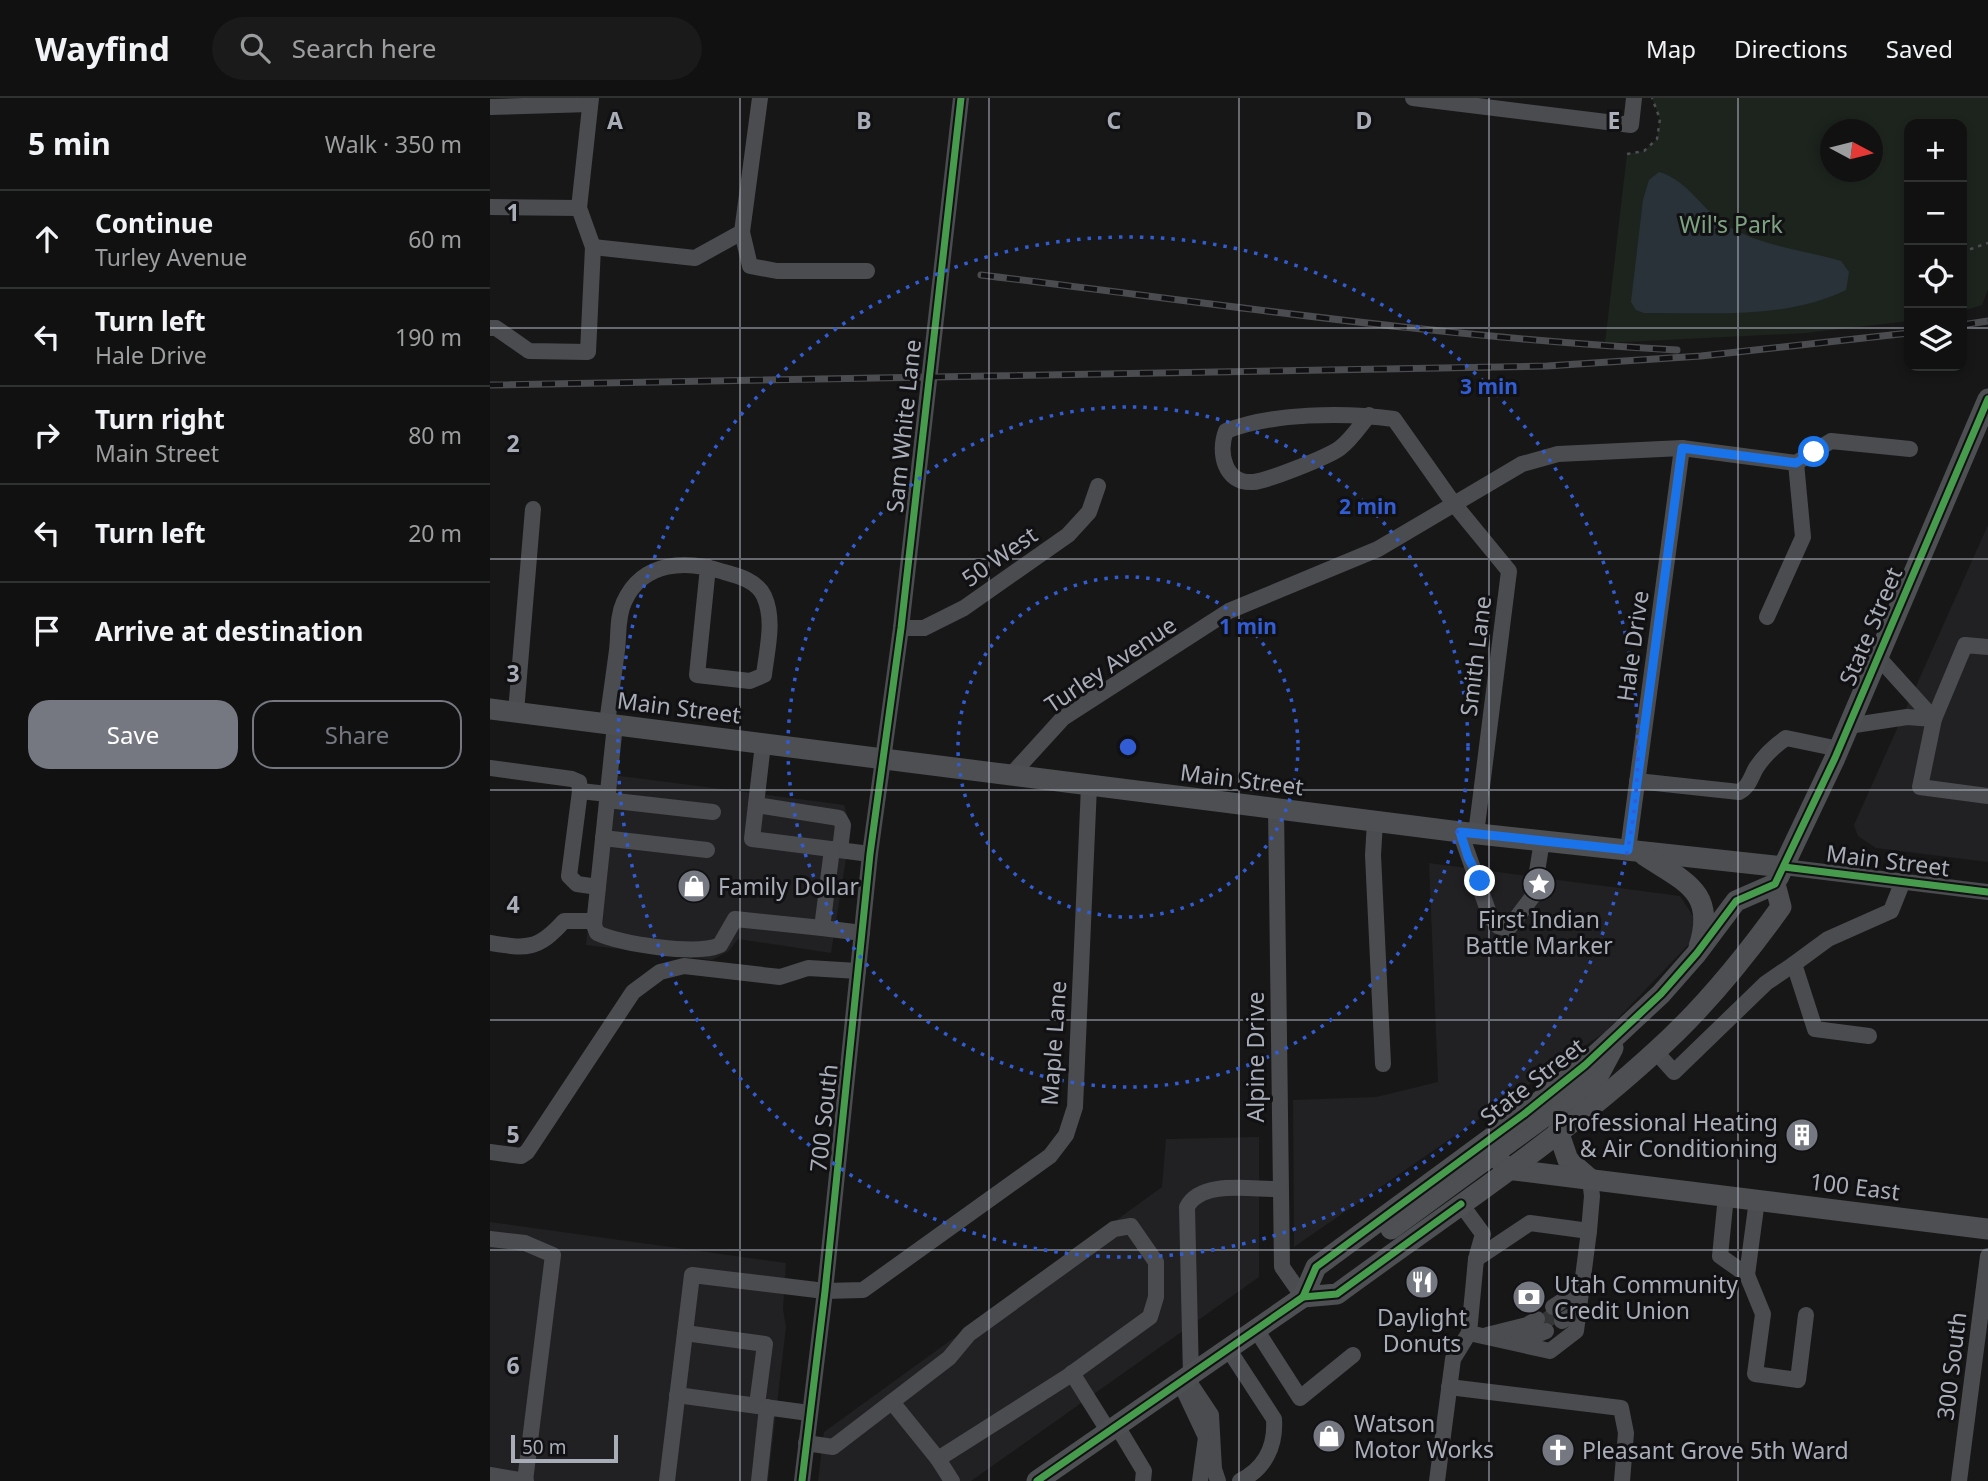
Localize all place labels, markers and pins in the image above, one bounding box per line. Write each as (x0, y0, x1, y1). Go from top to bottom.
centre of rings (1116, 735, 1140, 759)
place icon: First Indian Battle Marker (1520, 865, 1558, 903)
shop icon: Family Dollar (675, 867, 713, 905)
place label: Family Dollar (718, 870, 859, 902)
place label: First Indian Battle Marker (1465, 903, 1613, 961)
place label: Professional Heating & Air Conditioning (1554, 1106, 1778, 1164)
building icon: Professional Heating & Air Conditioning (1783, 1116, 1821, 1154)
restaurant icon: Daylight Donuts (1403, 1263, 1441, 1301)
place label: Utah Community Credit Union (1554, 1268, 1738, 1326)
bank icon: Utah Community Credit Union (1510, 1278, 1548, 1316)
place label: Daylight Donuts (1377, 1301, 1467, 1359)
place label: Watson Motor Works (1354, 1407, 1494, 1465)
shop icon: Watson Motor Works (1310, 1417, 1348, 1455)
church icon: Pleasant Grove 5th Ward (1539, 1431, 1577, 1469)
place label: Pleasant Grove 5th Ward (1582, 1434, 1849, 1466)

